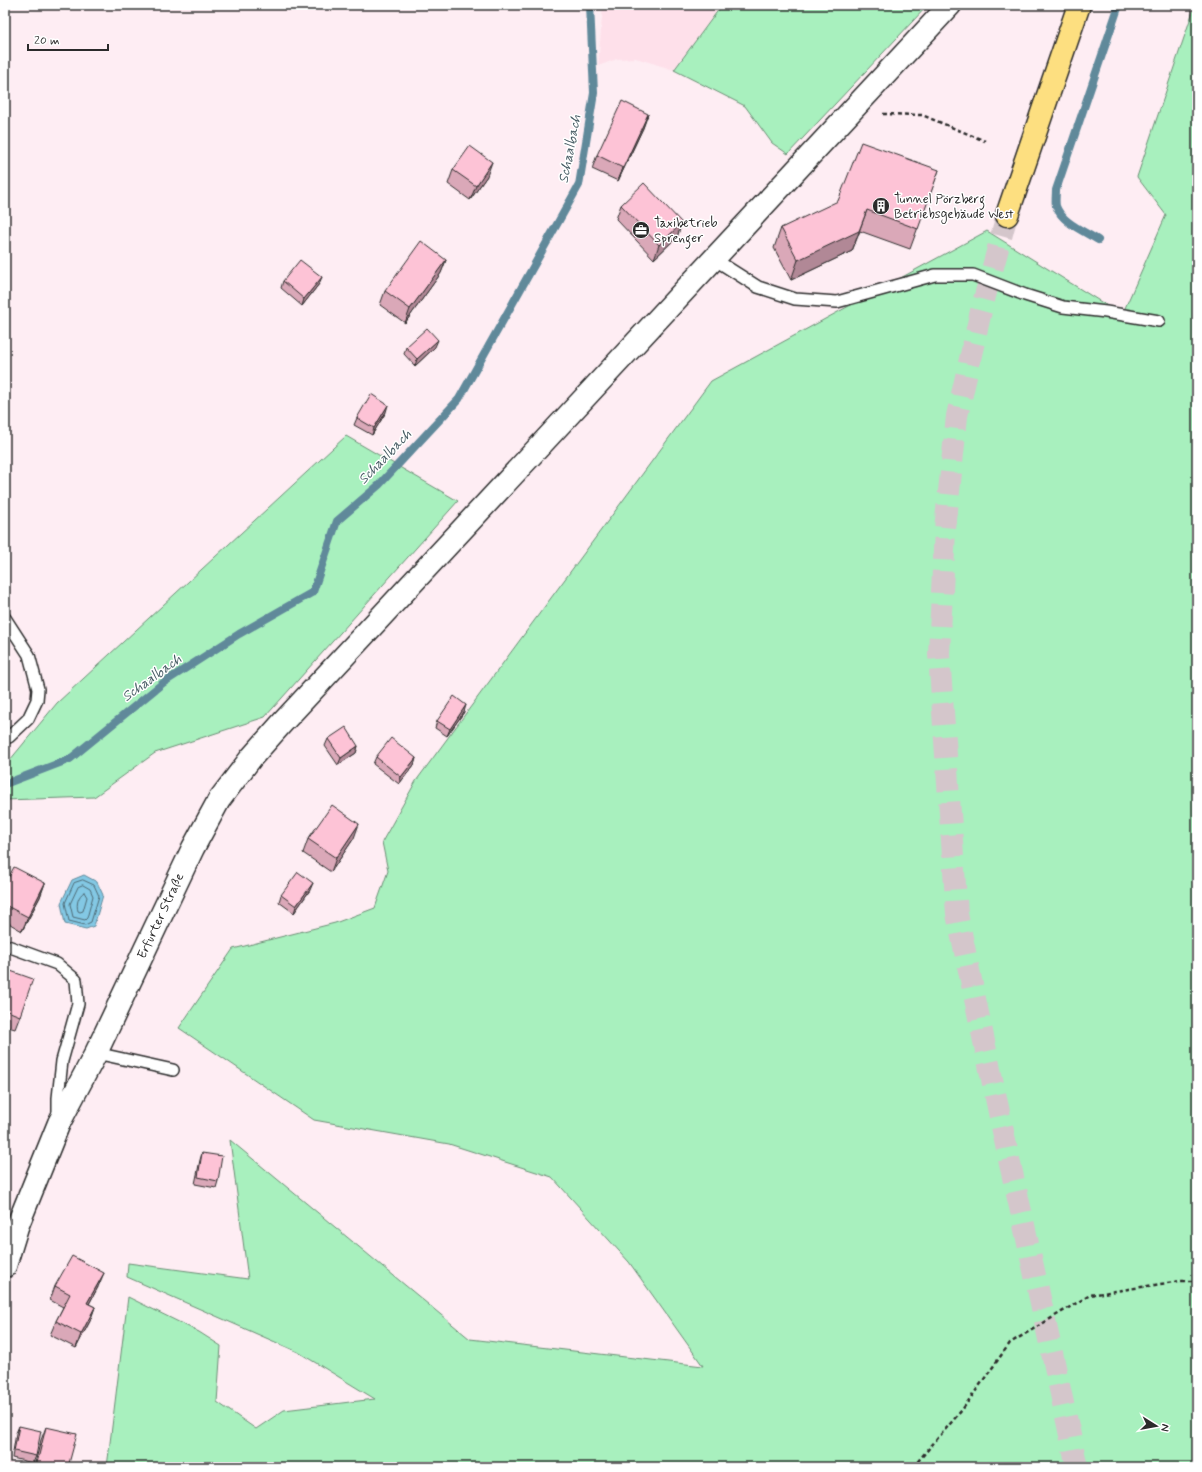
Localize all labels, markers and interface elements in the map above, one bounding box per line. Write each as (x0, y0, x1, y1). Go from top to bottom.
scale bar (28, 26, 108, 52)
text: 20 m (34, 33, 60, 49)
water label: Schaalbach (555, 113, 586, 185)
place label: Tunnel Pörzberg Betriebsgebäude West (894, 191, 1013, 224)
building icon: Tunnel Pörzberg Betriebsgebäude West (871, 196, 891, 216)
place label: Taxibetrieb Sprenger (654, 215, 717, 249)
office icon: Taxibetrieb Sprenger (631, 220, 651, 240)
water label: Schaalbach (354, 426, 416, 488)
water label: Schaalbach (119, 650, 186, 706)
street label: Erfurter Straße (134, 870, 188, 962)
north arrow (1136, 1406, 1176, 1446)
text: N (1157, 1423, 1172, 1433)

